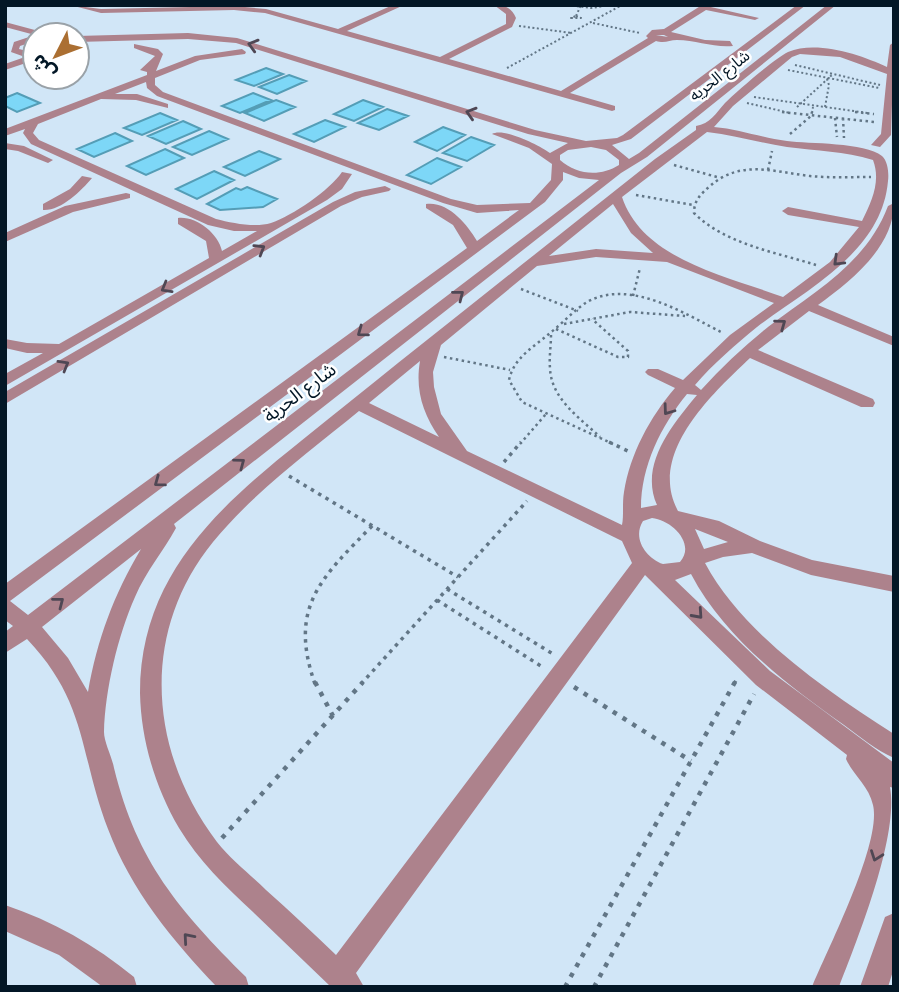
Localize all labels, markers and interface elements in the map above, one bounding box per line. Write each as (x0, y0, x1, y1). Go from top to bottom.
north arrow (21, 21, 91, 91)
one-way arrow (248, 39, 260, 54)
street label: شارع الحريه (685, 46, 755, 107)
text: ش (26, 50, 60, 84)
one-way arrow (465, 107, 477, 121)
one-way arrow (253, 244, 266, 257)
one-way arrow (833, 252, 846, 265)
one-way arrow (160, 280, 173, 293)
one-way arrow (452, 291, 464, 304)
one-way arrow (773, 320, 786, 332)
one-way arrow (357, 324, 370, 337)
street label: شارع الحرية (258, 358, 341, 429)
one-way arrow (57, 360, 70, 373)
one-way arrow (664, 402, 676, 415)
one-way arrow (232, 459, 244, 472)
one-way arrow (155, 474, 167, 486)
one-way arrow (52, 598, 64, 611)
one-way arrow (690, 606, 702, 619)
one-way arrow (870, 849, 884, 861)
one-way arrow (184, 933, 196, 946)

